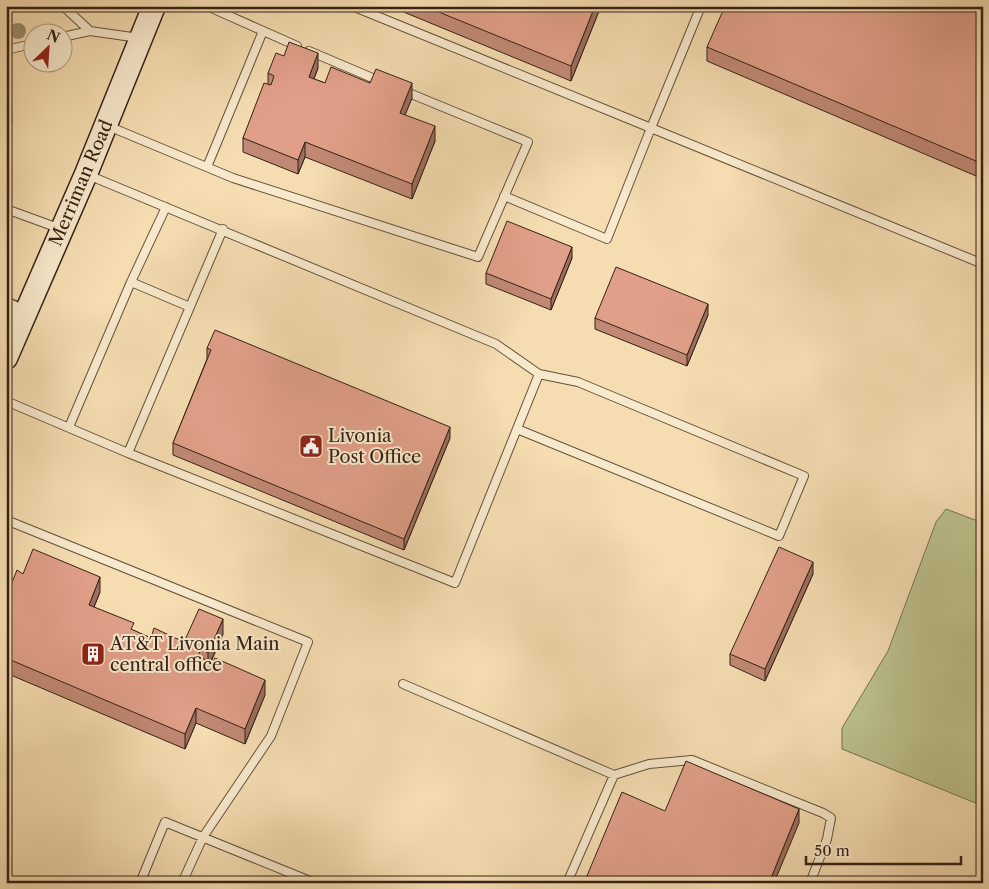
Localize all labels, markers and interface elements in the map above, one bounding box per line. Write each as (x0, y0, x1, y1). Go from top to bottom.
north arrow (22, 22, 72, 72)
text: N (44, 25, 63, 47)
street label: Merriman Road (44, 116, 118, 250)
place label: Livonia Post Office (328, 425, 421, 468)
public building icon: Livonia Post Office (298, 433, 324, 459)
place label: AT&T Livonia Main central office (109, 633, 280, 676)
building icon: AT&T Livonia Main central office (80, 641, 106, 667)
scale bar (806, 834, 962, 866)
text: 50 m (814, 841, 850, 860)

